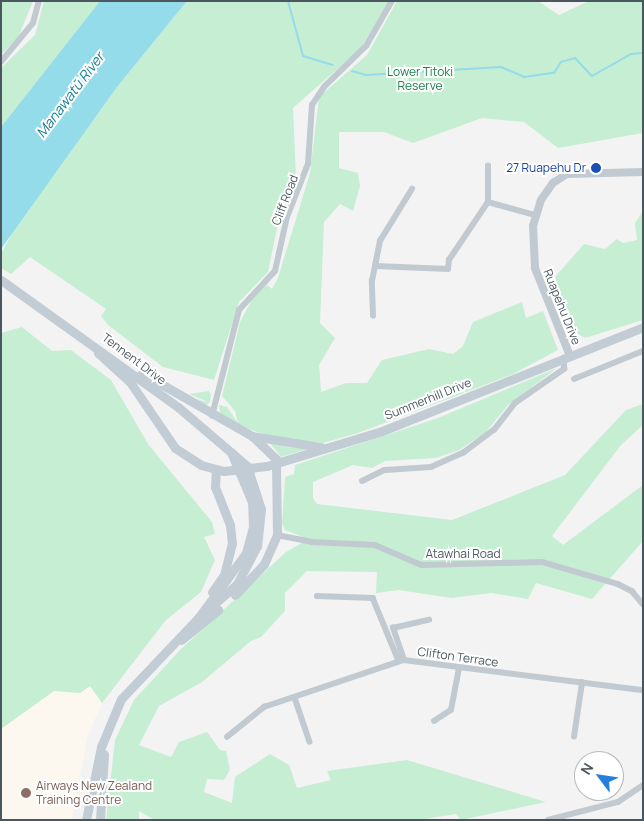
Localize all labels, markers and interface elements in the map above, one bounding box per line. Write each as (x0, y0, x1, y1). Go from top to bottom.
water label: Manawatū River (32, 49, 108, 141)
park label: Lower Titoki Reserve (387, 65, 453, 93)
place label: 27 Ruapehu Dr (506, 161, 586, 175)
marker: 27 Ruapehu Dr (590, 162, 602, 174)
street label: Cliff Road (269, 173, 301, 227)
street label: Ruapehu Drive (540, 267, 584, 347)
street label: Tennent Drive (99, 330, 169, 388)
street label: Summerhill Drive (383, 375, 473, 423)
street label: Atawhai Road (425, 547, 501, 561)
street label: Clifton Terrace (417, 644, 499, 670)
north arrow (574, 751, 624, 801)
text: N (576, 759, 597, 778)
place label: Airways New Zealand Training Centre (36, 779, 152, 807)
marker: Airways New Zealand Training Centre (20, 787, 32, 799)

